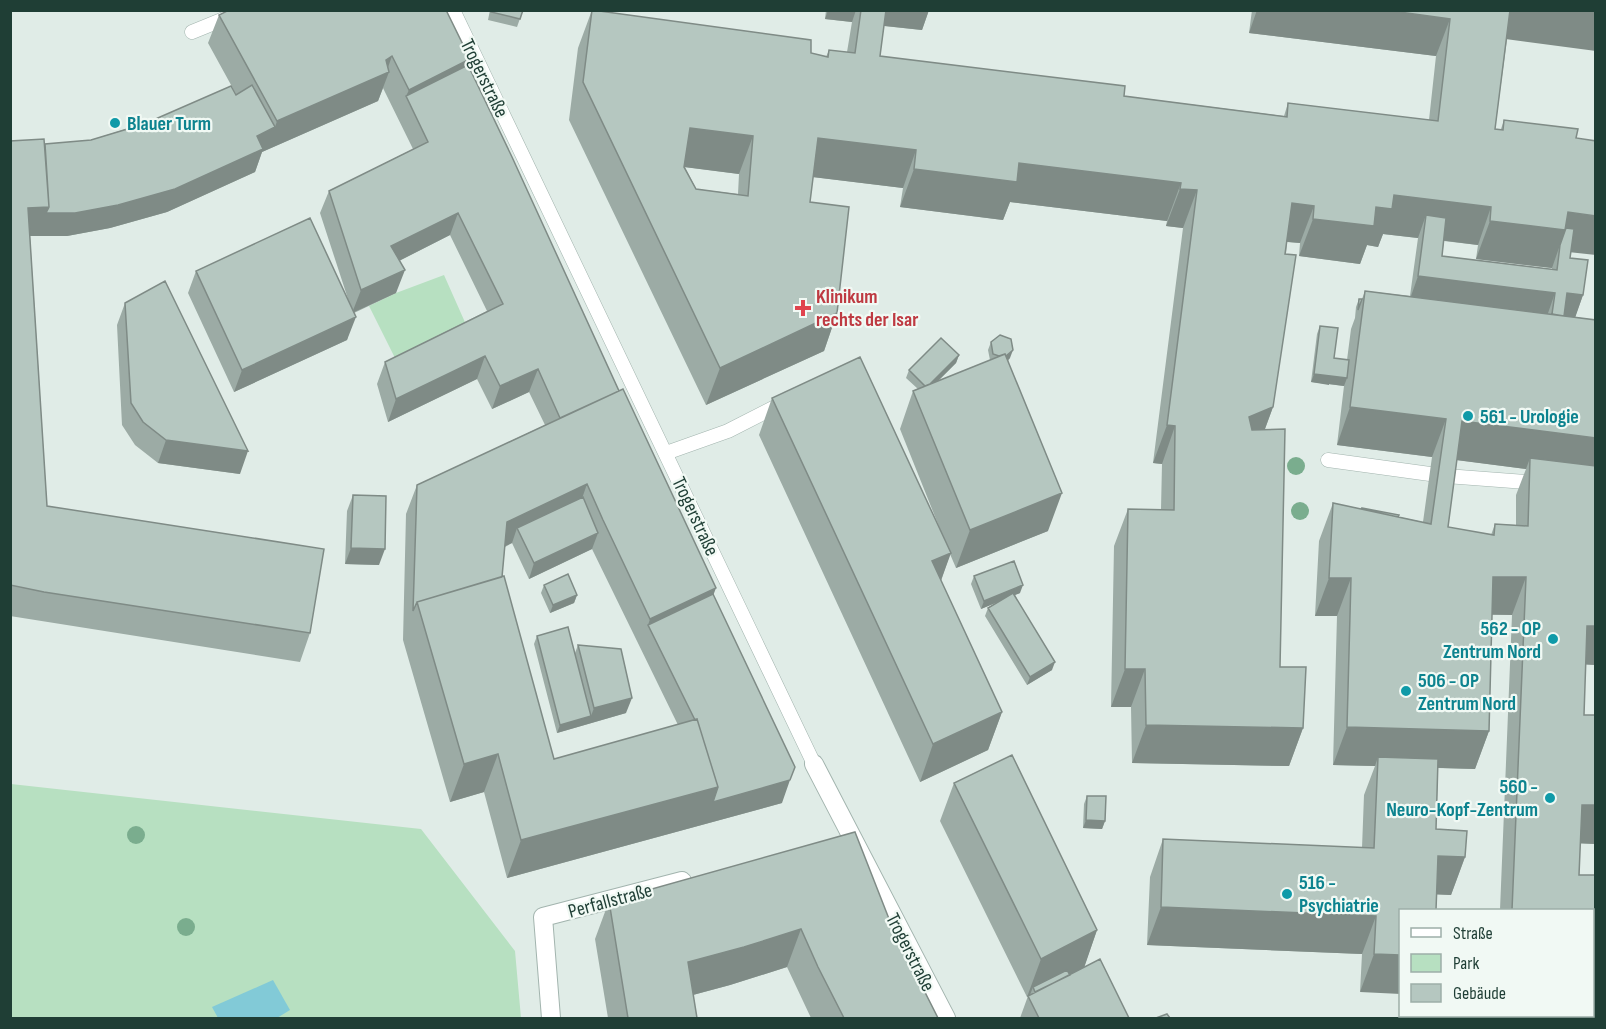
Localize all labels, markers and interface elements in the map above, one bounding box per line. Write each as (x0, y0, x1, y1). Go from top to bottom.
street label: Trogerstraße (455, 35, 513, 122)
place label: Blauer Turm (127, 112, 211, 136)
marker: Blauer Turm (108, 116, 122, 130)
place label: Klinikum rechts der Isar (816, 285, 918, 332)
marker: Klinikum rechts der Isar (794, 299, 812, 317)
place label: 561 - Urologie (1480, 405, 1579, 429)
marker: 561 - Urologie (1461, 409, 1475, 423)
street label: Trogerstraße (666, 473, 724, 560)
place label: 562 - OP Zentrum Nord (1443, 617, 1541, 664)
marker: 562 - OP Zentrum Nord (1546, 632, 1560, 646)
place label: 506 - OP Zentrum Nord (1418, 669, 1516, 716)
marker: 506 - OP Zentrum Nord (1399, 684, 1413, 698)
place label: 560 - Neuro-Kopf-Zentrum (1386, 775, 1538, 822)
marker: 560 - Neuro-Kopf-Zentrum (1543, 791, 1557, 805)
place label: 516 - Psychiatrie (1299, 871, 1379, 918)
street label: Perfallstraße (566, 878, 655, 924)
marker: 516 - Psychiatrie (1280, 887, 1294, 901)
street label: Trogerstraße (880, 909, 940, 996)
legend (1399, 909, 1594, 1017)
text: Straße (1453, 923, 1493, 944)
text: Park (1453, 953, 1479, 974)
text: Gebäude (1453, 983, 1506, 1004)

